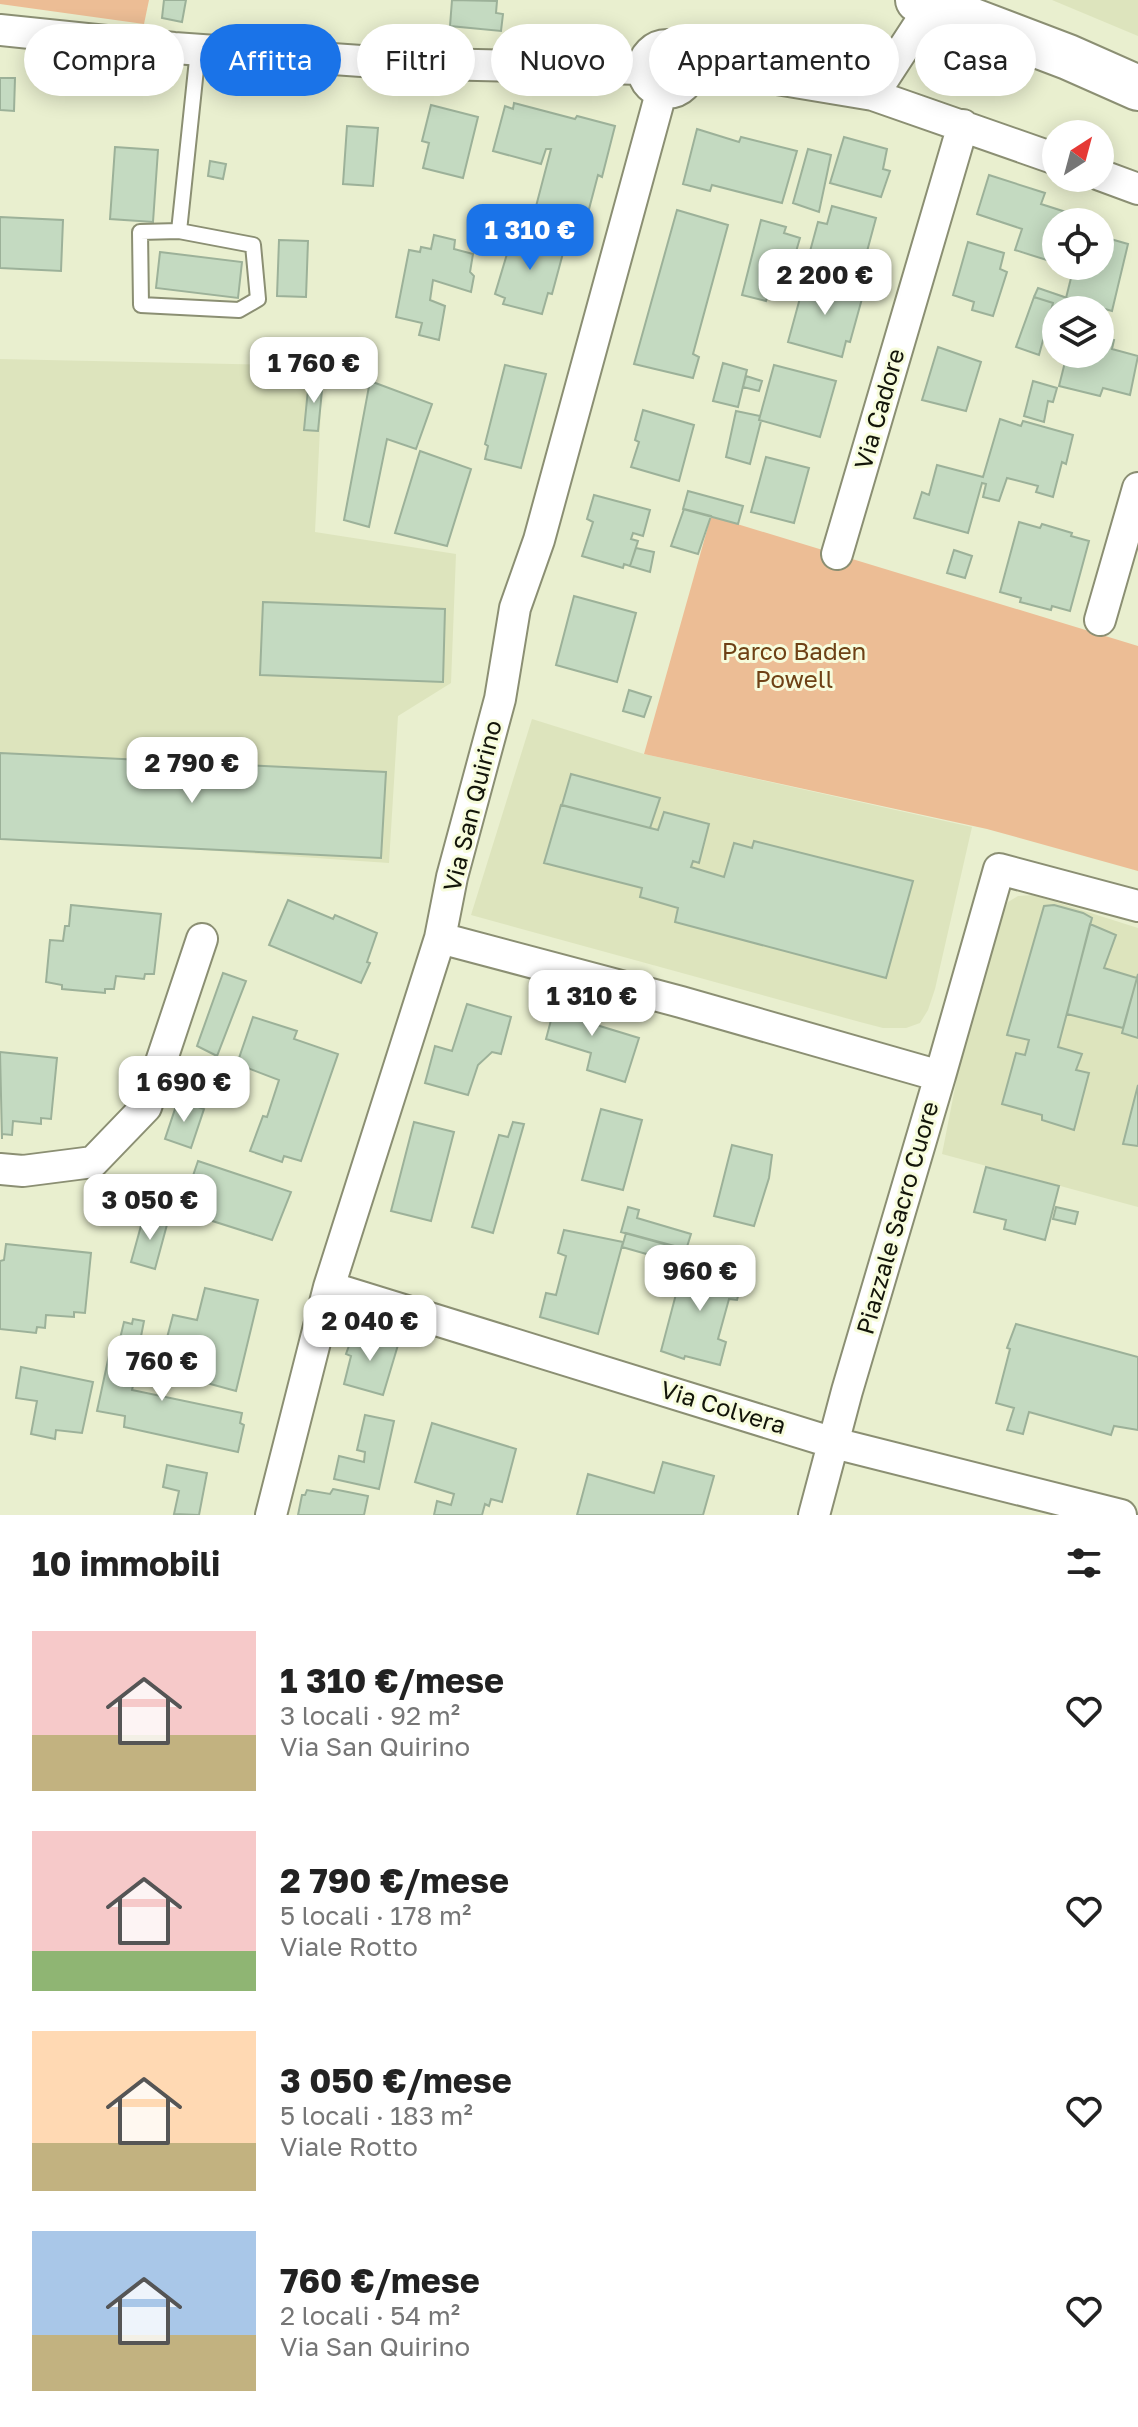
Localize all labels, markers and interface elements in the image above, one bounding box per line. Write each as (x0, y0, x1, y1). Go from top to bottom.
chip: Compra (24, 24, 184, 96)
chip: Affitta (200, 24, 341, 96)
chip: Filtri (357, 24, 475, 96)
chip: Nuovo (491, 24, 633, 96)
chip: Appartamento (649, 24, 899, 96)
chip: Casa (915, 24, 1036, 96)
north arrow (1042, 120, 1114, 192)
map controls (1042, 120, 1114, 368)
pin: 1 310 € (456, 204, 604, 272)
button: locate (1042, 208, 1114, 280)
text: 1 310 € (485, 214, 575, 245)
pin: 2 200 € (751, 249, 899, 317)
text: 2 200 € (777, 259, 873, 290)
button: layers (1042, 296, 1114, 368)
pin: 1 760 € (240, 337, 388, 405)
street label: Via Cadore (848, 345, 910, 472)
text: 1 760 € (268, 347, 360, 378)
park label: Parco Baden Powell (722, 636, 866, 693)
street label: Via San Quirino (436, 717, 507, 894)
pin: 2 790 € (118, 737, 266, 805)
text: 2 790 € (145, 747, 239, 778)
pin: 1 310 € (518, 970, 666, 1038)
text: 1 310 € (547, 980, 637, 1011)
pin: 1 690 € (110, 1056, 258, 1124)
text: 1 690 € (137, 1066, 231, 1097)
street label: Piazzale Sacro Cuore (849, 1098, 944, 1337)
pin: 3 050 € (76, 1174, 224, 1242)
text: 3 050 € (102, 1184, 198, 1215)
pin: 960 € (644, 1245, 756, 1313)
text: 960 € (663, 1255, 737, 1286)
pin: 2 040 € (296, 1295, 444, 1363)
text: 2 040 € (321, 1305, 419, 1336)
pin: 760 € (106, 1335, 218, 1403)
text: 760 € (126, 1345, 198, 1376)
street label: Via Colvera (657, 1374, 790, 1439)
icon: filters (1062, 1541, 1106, 1585)
text: 10 immobili (32, 1543, 220, 1583)
text: 1 310 €/mese (280, 1660, 504, 1700)
icon: home (96, 1663, 192, 1759)
icon: heart (1062, 1689, 1106, 1733)
text: 3 locali · 92 m² (280, 1700, 460, 1731)
text: Via San Quirino (280, 1731, 470, 1762)
text: 2 790 €/mese (280, 1860, 509, 1900)
icon: home (96, 1863, 192, 1959)
icon: heart (1062, 1889, 1106, 1933)
text: 5 locali · 178 m² (280, 1900, 471, 1931)
text: Viale Rotto (280, 1931, 418, 1962)
text: 3 050 €/mese (280, 2060, 512, 2100)
icon: home (96, 2063, 192, 2159)
icon: heart (1062, 2089, 1106, 2133)
text: 5 locali · 183 m² (280, 2100, 473, 2131)
text: Viale Rotto (280, 2131, 418, 2162)
text: 760 €/mese (280, 2260, 480, 2300)
icon: home (96, 2263, 192, 2359)
icon: heart (1062, 2289, 1106, 2333)
text: 2 locali · 54 m² (280, 2300, 460, 2331)
text: Via San Quirino (280, 2331, 470, 2362)

